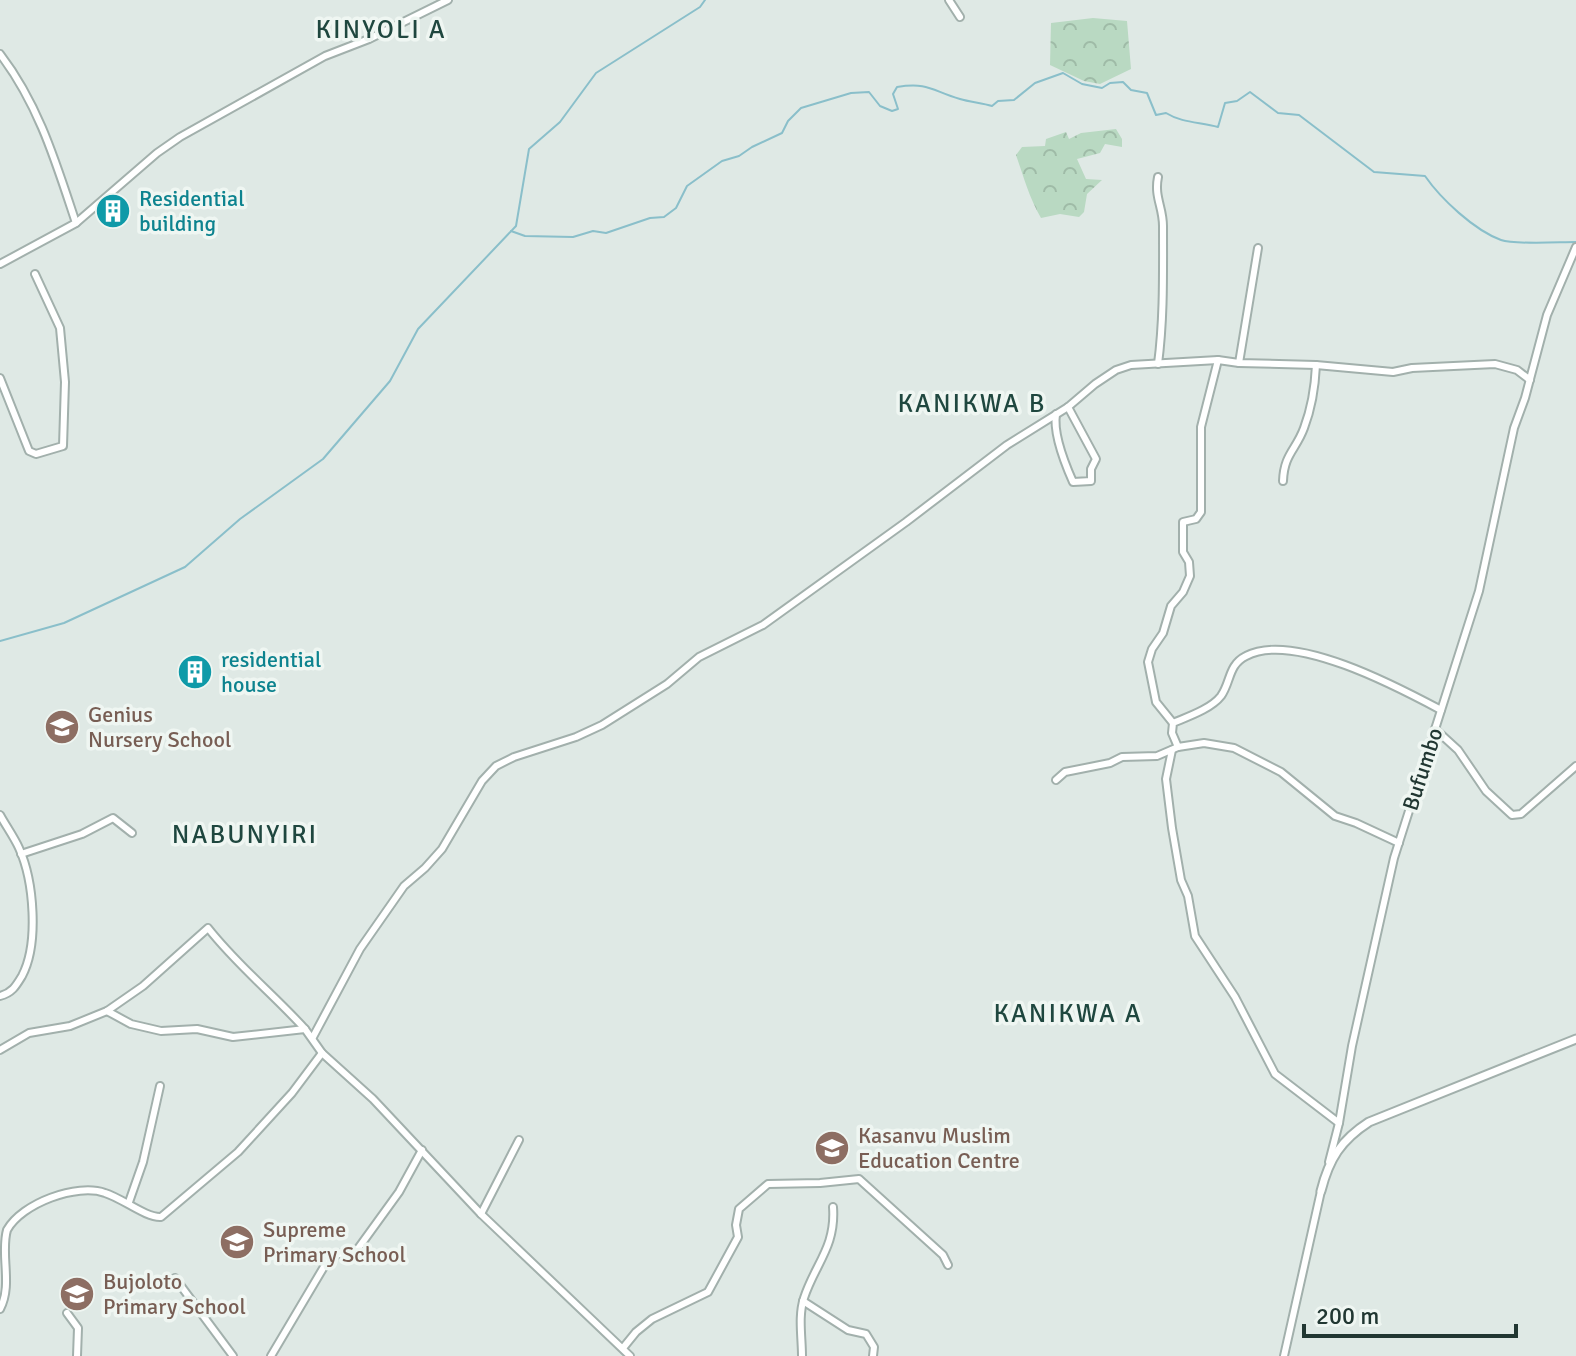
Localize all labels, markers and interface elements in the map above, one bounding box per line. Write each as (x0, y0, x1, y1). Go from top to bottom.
district label: KINYOLI A (315, 14, 447, 46)
place label: Residential building (139, 185, 245, 237)
building icon: Residential building (94, 192, 132, 230)
district label: KANIKWA B (898, 388, 1046, 420)
place label: residential house (221, 646, 321, 698)
building icon: residential house (176, 653, 214, 691)
place label: Genius Nursery School (88, 701, 231, 753)
school or university icon: Genius Nursery School (43, 708, 81, 746)
street label: Bufumbo (1396, 724, 1448, 814)
district label: NABUNYIRI (172, 819, 318, 851)
district label: KANIKWA A (993, 998, 1143, 1030)
place label: Kasanvu Muslim Education Centre (858, 1122, 1020, 1174)
school or university icon: Kasanvu Muslim Education Centre (813, 1129, 851, 1167)
place label: Supreme Primary School (263, 1216, 406, 1268)
school or university icon: Supreme Primary School (218, 1223, 256, 1261)
place label: Bujoloto Primary School (103, 1268, 246, 1320)
school or university icon: Bujoloto Primary School (58, 1275, 96, 1313)
scale bar (1304, 1288, 1516, 1338)
text: 200 m (1316, 1301, 1379, 1331)

